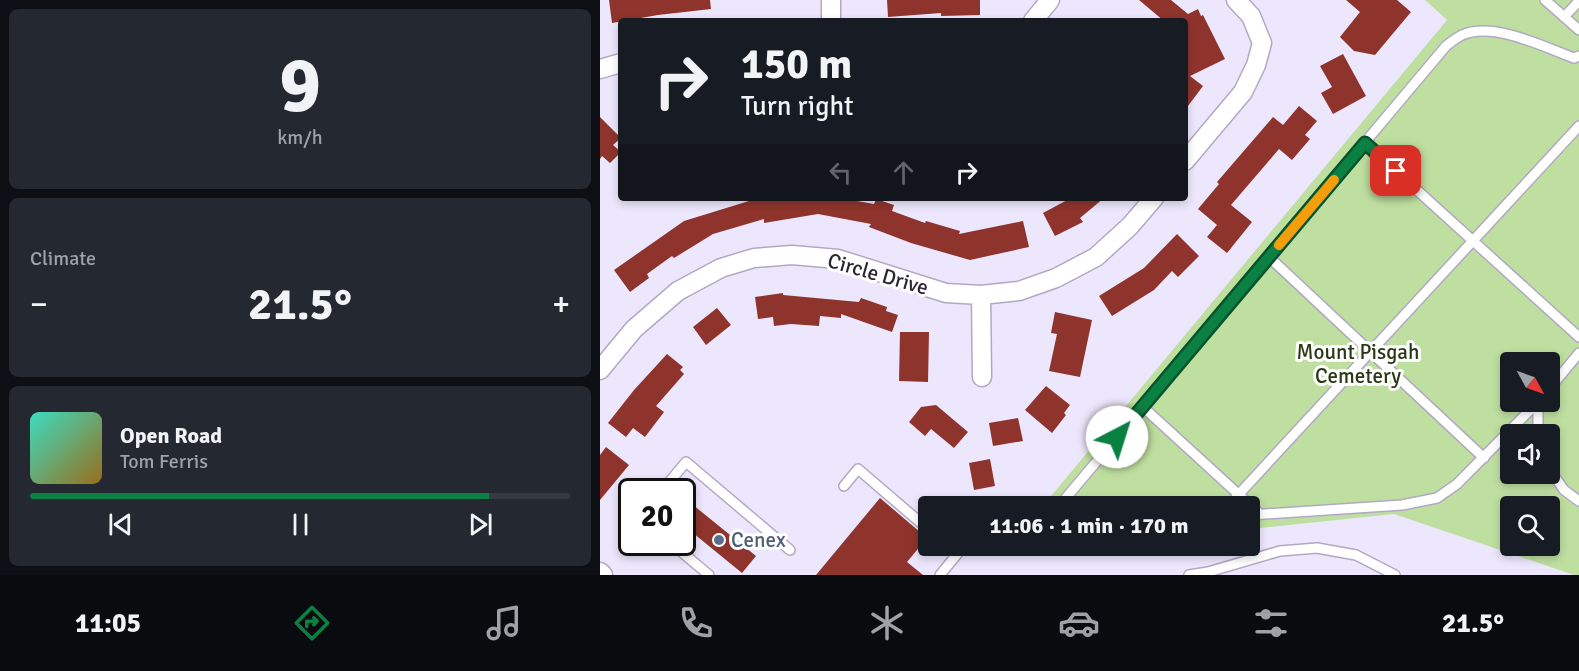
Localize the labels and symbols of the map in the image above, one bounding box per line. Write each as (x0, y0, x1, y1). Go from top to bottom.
pin (1370, 145, 1421, 196)
street label: Circle Drive (825, 247, 931, 301)
park label: Mount Pisgah Cemetery (1297, 339, 1419, 389)
north arrow (1500, 352, 1560, 412)
position arrow (1085, 405, 1149, 469)
speed limit sign: 20 (618, 478, 696, 556)
place label: Cenex (731, 527, 786, 553)
marker: Cenex (712, 533, 726, 547)

